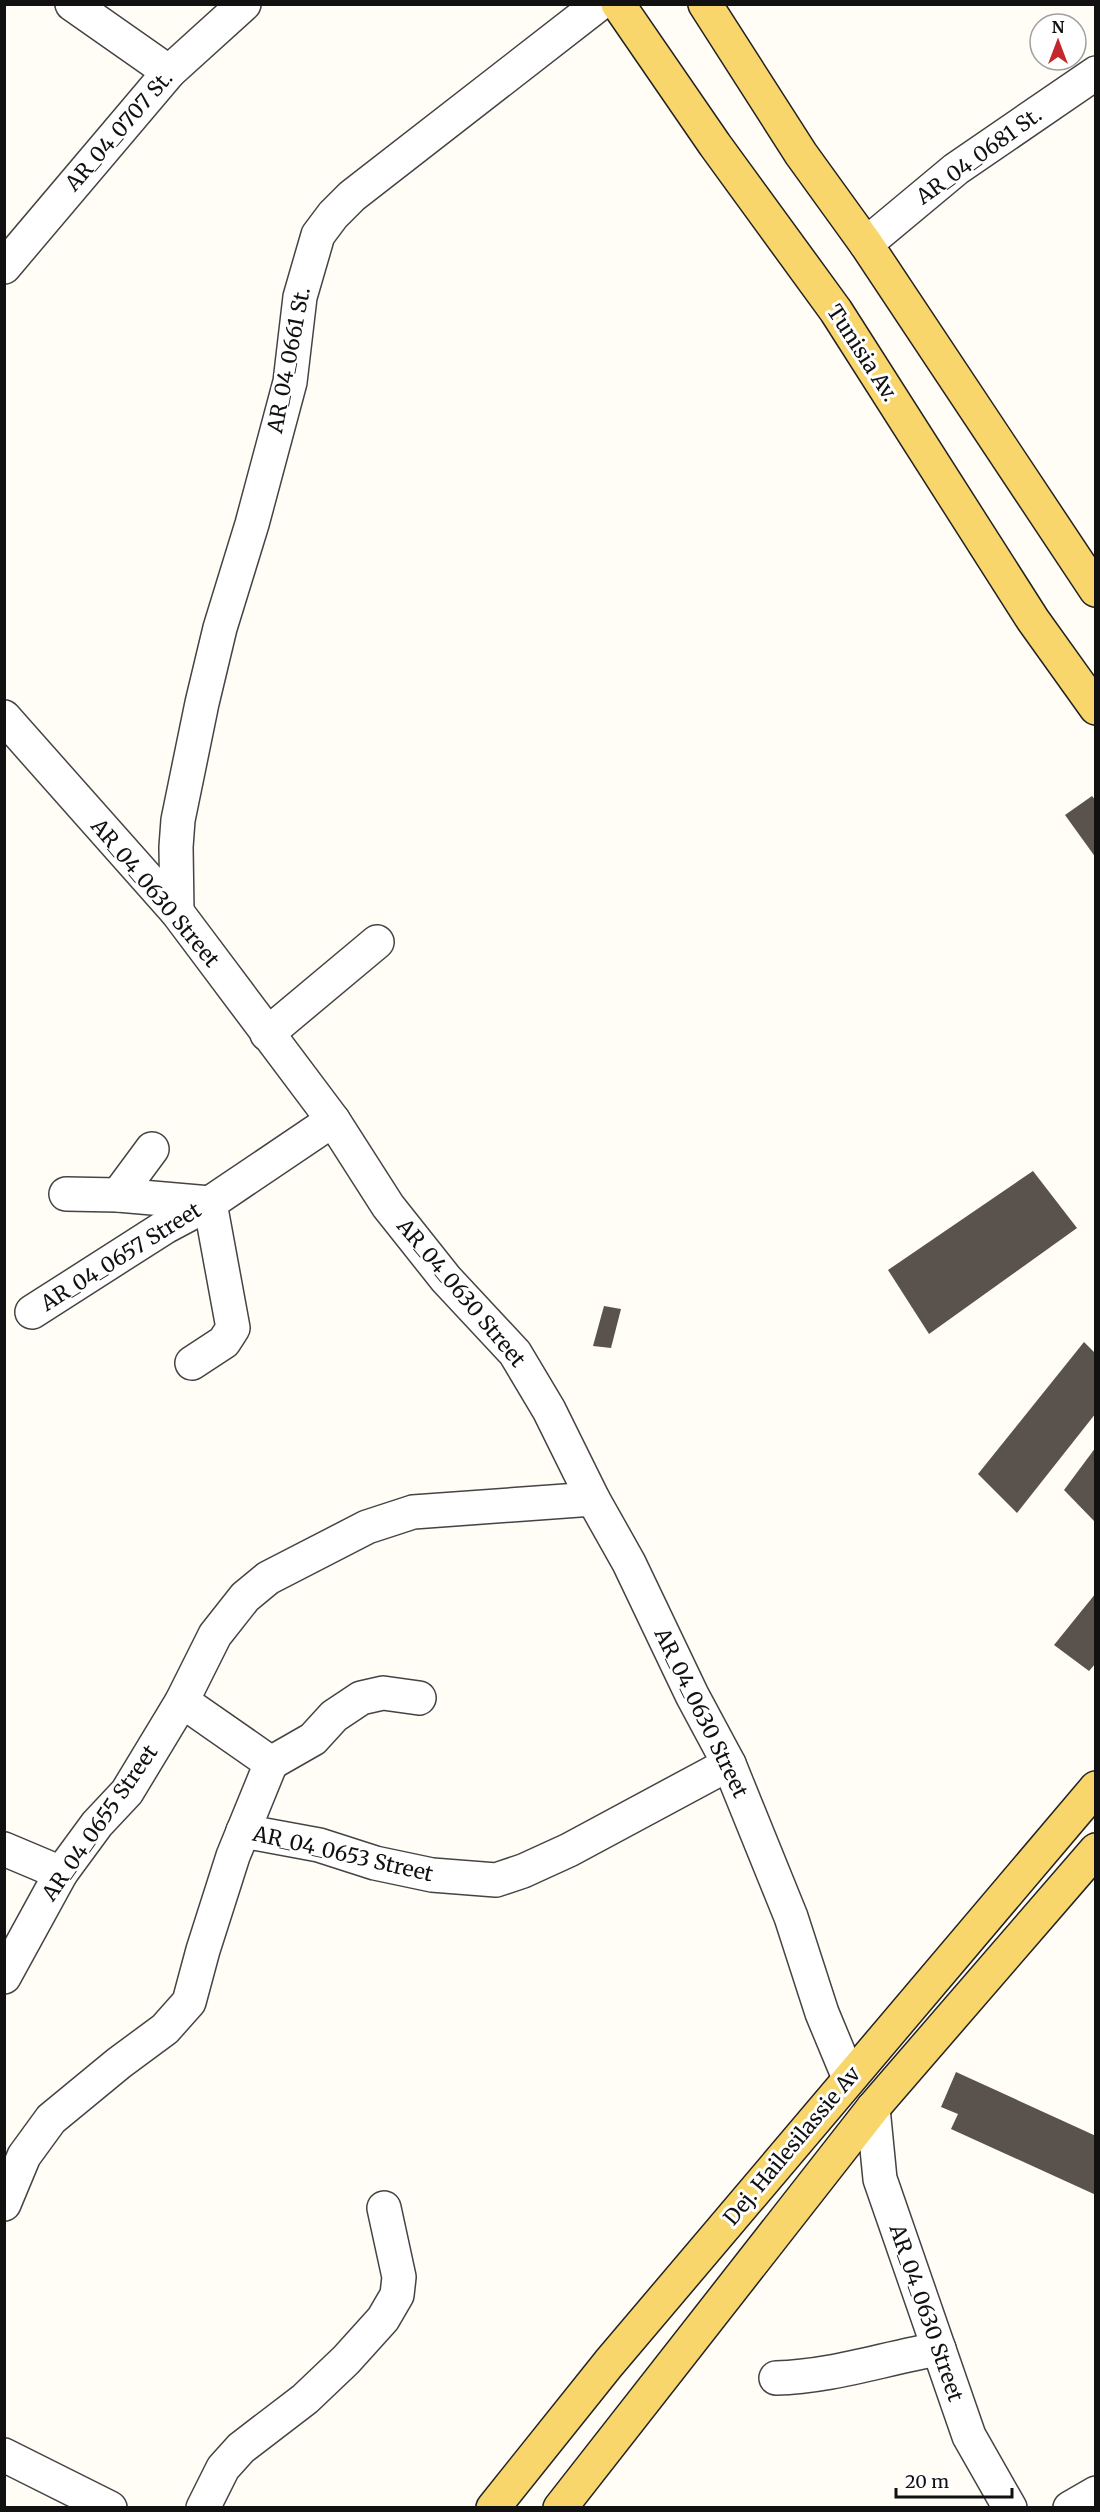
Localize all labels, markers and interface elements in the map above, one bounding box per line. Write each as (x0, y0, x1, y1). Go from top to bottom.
north arrow (1028, 12, 1088, 72)
text: N (1052, 17, 1065, 37)
street label: AR_04_0707 St. (58, 65, 178, 197)
street label: AR_04_0681 St. (910, 101, 1047, 211)
street label: AR_04_0661 St. (261, 285, 316, 436)
street label: Tunisia Av. (821, 299, 904, 406)
street label: AR_04_0630 Street (85, 812, 225, 972)
street label: AR_04_0657 Street (35, 1196, 206, 1317)
street label: AR_04_0630 Street (391, 1212, 531, 1372)
street label: AR_04_0630 Street (648, 1623, 754, 1802)
street label: AR_04_0655 Street (35, 1740, 163, 1907)
street label: AR_04_0653 Street (249, 1819, 436, 1887)
street label: Dej. Hailesilassie Av (717, 2060, 867, 2231)
street label: AR_04_0630 Street (883, 2220, 969, 2405)
scale bar (896, 2461, 1012, 2499)
text: 20 m (905, 2470, 949, 2493)

